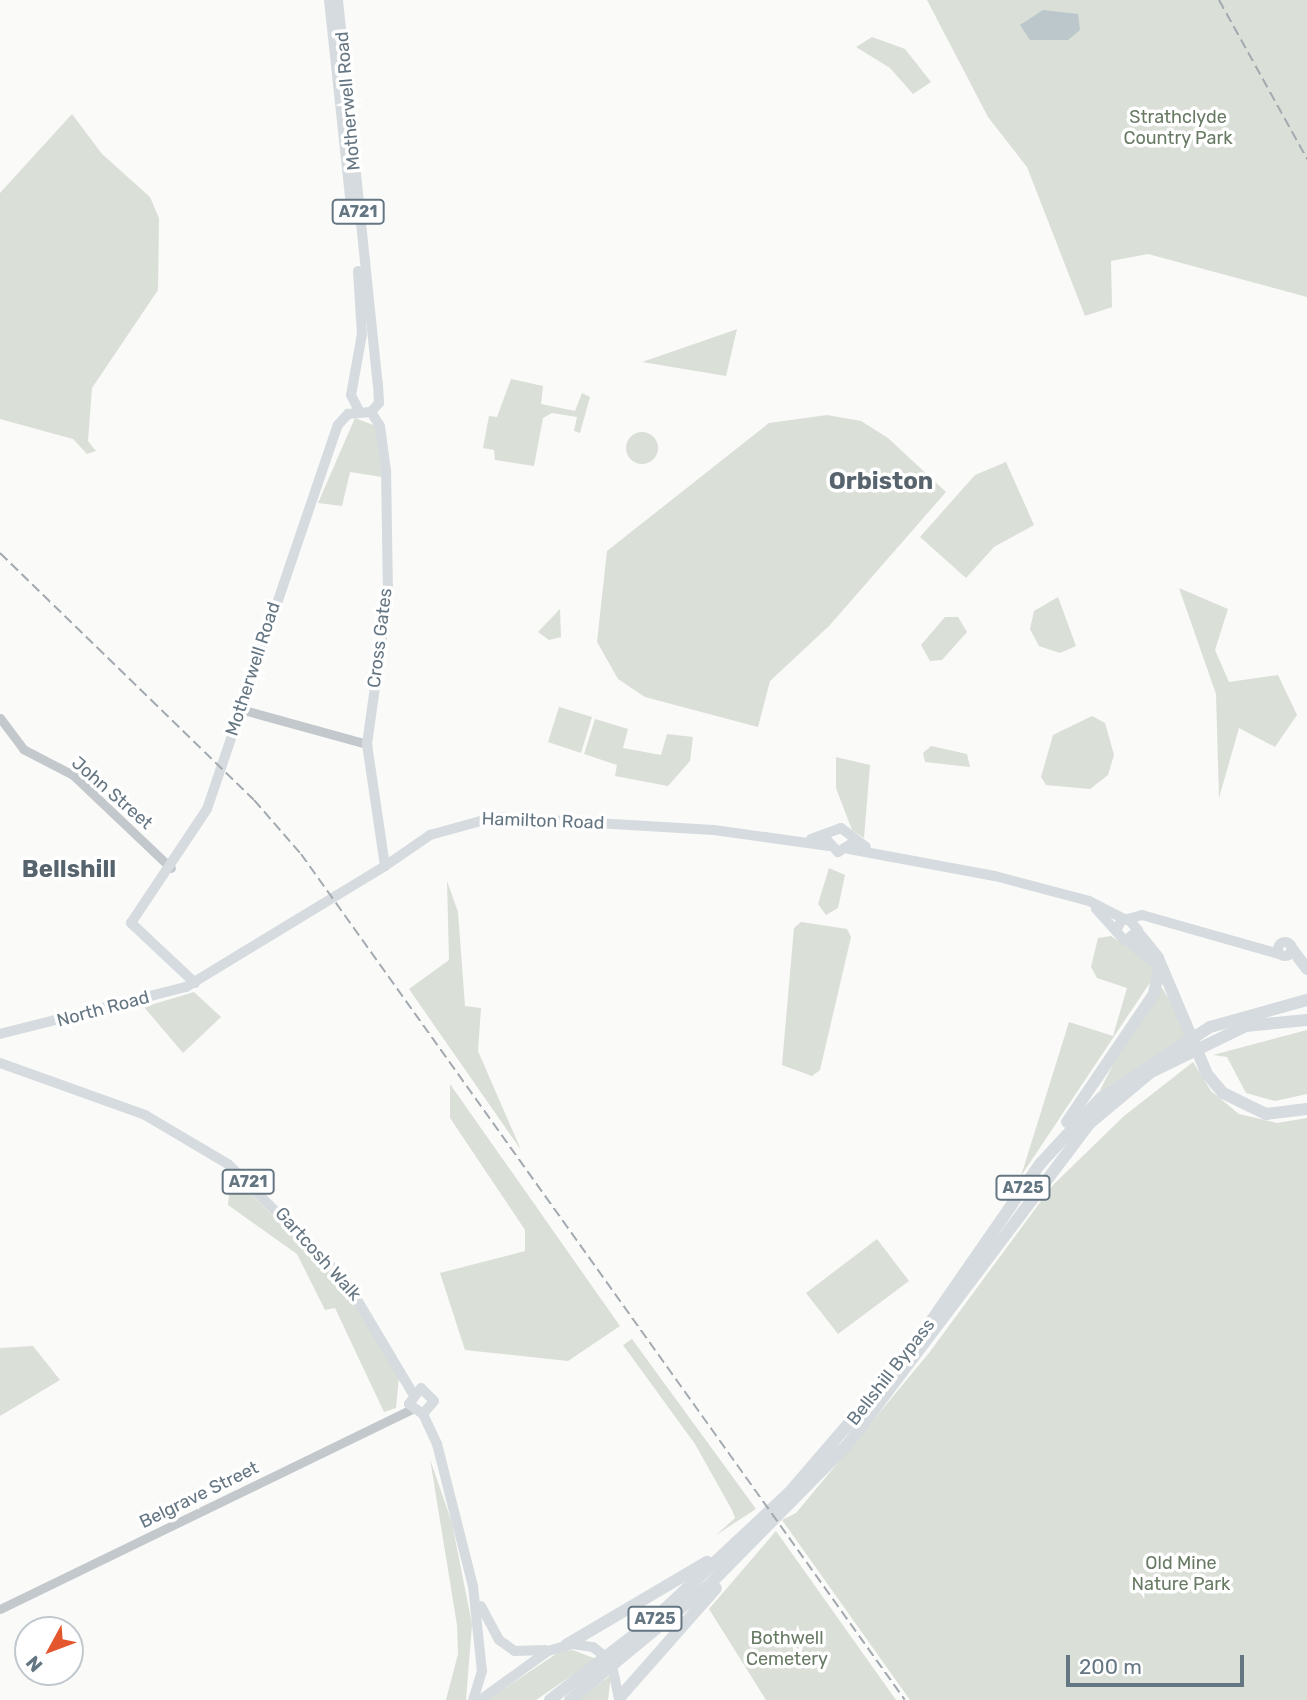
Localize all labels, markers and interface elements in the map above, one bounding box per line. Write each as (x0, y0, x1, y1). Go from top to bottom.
street label: Motherwell Road (331, 31, 365, 171)
park label: Strathclyde Country Park (1123, 107, 1233, 150)
road number: A721 (330, 200, 386, 224)
district label: Orbiston (829, 468, 933, 496)
street label: Cross Gates (363, 587, 397, 689)
street label: Motherwell Road (221, 599, 285, 739)
street label: John Street (67, 752, 157, 834)
street label: Hamilton Road (481, 808, 605, 834)
district label: Bellshill (22, 856, 116, 884)
street label: North Road (54, 986, 152, 1032)
road number: A721 (220, 1170, 276, 1194)
road number: A725 (995, 1176, 1051, 1200)
street label: Gartcosh Walk (270, 1203, 366, 1305)
street label: Bellshill Bypass (843, 1314, 939, 1430)
street label: Belgrave Street (136, 1457, 262, 1533)
park label: Old Mine Nature Park (1132, 1553, 1230, 1596)
road number: A725 (627, 1606, 683, 1632)
north arrow (14, 1616, 84, 1686)
park label: Bothwell Cemetery (746, 1628, 828, 1670)
scale bar (1069, 1640, 1248, 1684)
text: N (21, 1651, 47, 1677)
text: 200 m (1079, 1654, 1142, 1679)

